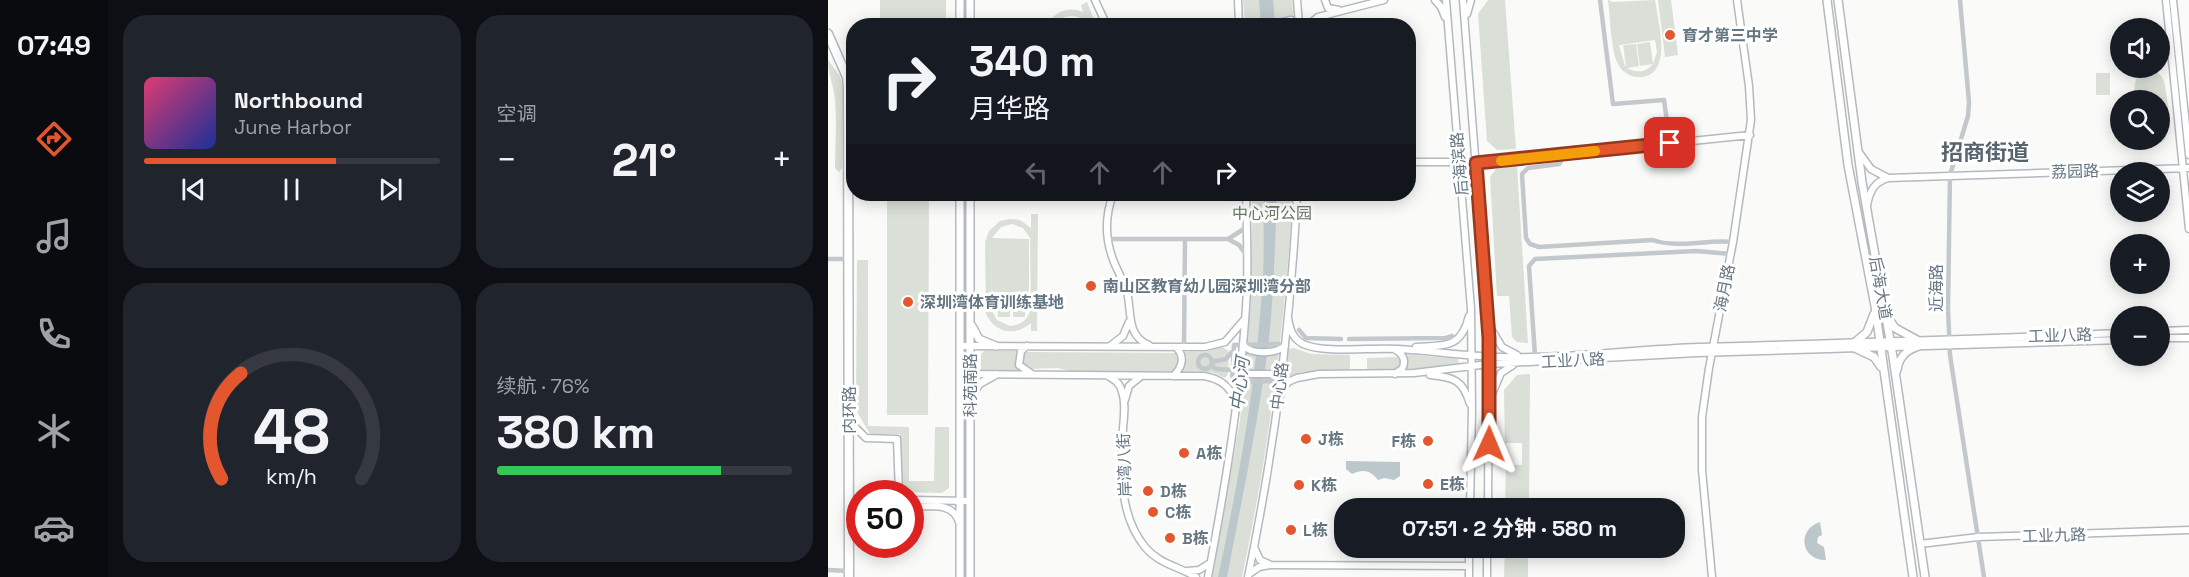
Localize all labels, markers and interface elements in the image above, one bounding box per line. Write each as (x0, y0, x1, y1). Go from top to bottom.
map controls (2110, 18, 2170, 366)
button: sound (2110, 18, 2170, 78)
place label: 育才第三中学 (1682, 25, 1778, 46)
text: 07:49 (17, 28, 91, 63)
marker: 育才第三中学 (1663, 28, 1677, 42)
text: 340 m (969, 35, 1095, 88)
icon: right (870, 42, 948, 120)
text: Northbound (234, 86, 363, 114)
button: search (2110, 90, 2170, 150)
text: 月华路 (969, 91, 1050, 126)
text: 空调 (497, 101, 537, 127)
text: June Harbor (234, 114, 352, 140)
pin (1644, 117, 1695, 168)
icon: directions (33, 118, 75, 160)
icon: arrive (1653, 126, 1686, 159)
street label: 后海滨路 (1446, 131, 1473, 197)
text: 21° (612, 132, 677, 189)
district label: 招商街道 (1941, 138, 2029, 166)
text: − (497, 139, 517, 181)
text: + (772, 139, 792, 181)
icon: left (1020, 156, 1053, 189)
icon: ahead (1083, 156, 1116, 189)
icon: ahead (1146, 156, 1179, 189)
icon: right (1209, 156, 1242, 189)
street label: 荔园路 (2051, 160, 2099, 183)
button: layers (2110, 162, 2170, 222)
icon: previous (177, 173, 210, 206)
icon: pause (275, 173, 308, 206)
icon: next (374, 173, 407, 206)
park label: 中心河公园 (1232, 203, 1312, 224)
icon: music (33, 215, 75, 257)
button: + (2110, 234, 2170, 294)
street label: 后海大道 (1865, 255, 1896, 321)
street label: 海月路 (1710, 263, 1739, 314)
street label: 近海路 (1926, 264, 1947, 312)
place label: 南山区教育幼儿园深圳湾分部 (1103, 276, 1311, 297)
marker: 南山区教育幼儿园深圳湾分部 (1084, 279, 1098, 293)
place label: 深圳湾体育训练基地 (920, 292, 1064, 313)
marker: 深圳湾体育训练基地 (901, 295, 915, 309)
button: − (2110, 306, 2170, 366)
icon: phone (33, 313, 75, 355)
street label: 工业八路 (2028, 324, 2092, 347)
street label: 工业八路 (1541, 348, 1606, 373)
street label: 科苑南路 (960, 353, 981, 417)
water label: 中心河 (1225, 353, 1255, 412)
street label: 中心路 (1266, 361, 1293, 411)
text: 续航 · 76% (497, 373, 589, 399)
street label: 内环路 (839, 386, 860, 434)
text: 48 (253, 392, 330, 471)
text: 380 km (497, 404, 655, 461)
icon: climate (33, 410, 75, 452)
position arrow (1457, 412, 1521, 476)
place label: J栋 (1318, 429, 1344, 450)
place label: F栋 (1391, 431, 1416, 452)
marker: J栋 (1299, 432, 1313, 446)
street label: 岸湾八街 (1113, 433, 1136, 497)
marker: F栋 (1421, 434, 1435, 448)
place label: A栋 (1196, 443, 1222, 464)
marker: A栋 (1177, 446, 1191, 460)
text: km/h (266, 464, 317, 491)
place label: E栋 (1440, 474, 1465, 495)
place label: K栋 (1311, 475, 1337, 496)
marker: E栋 (1421, 477, 1435, 491)
marker: K栋 (1292, 478, 1306, 492)
speed limit sign: 50 (846, 480, 924, 558)
place label: D栋 (1160, 481, 1187, 502)
marker: D栋 (1141, 484, 1155, 498)
place label: C栋 (1165, 502, 1191, 523)
marker: C栋 (1146, 505, 1160, 519)
icon: car (33, 507, 75, 549)
text: 07:51 · 2 分钟 · 580 m (1402, 514, 1617, 542)
place label: L栋 (1303, 520, 1328, 541)
marker: L栋 (1284, 523, 1298, 537)
street label: 工业九路 (2022, 524, 2086, 547)
place label: B栋 (1182, 528, 1209, 549)
marker: B栋 (1163, 531, 1177, 545)

